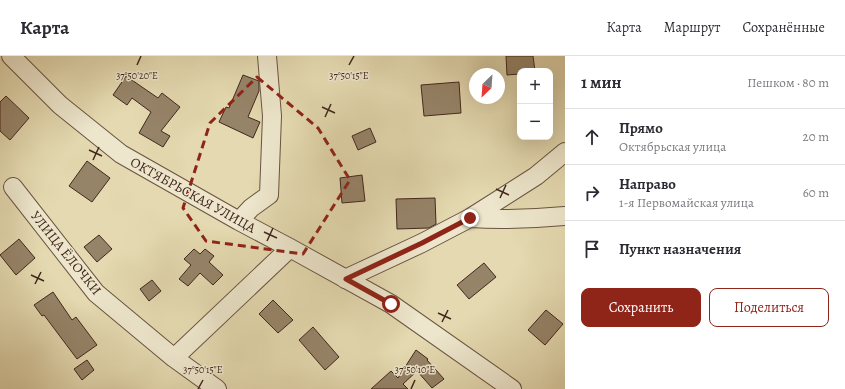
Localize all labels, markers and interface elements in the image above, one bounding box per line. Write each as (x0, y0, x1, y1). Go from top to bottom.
text: Карта (20, 15, 69, 41)
text: Карта (607, 18, 642, 37)
text: Маршрут (664, 18, 720, 37)
text: Сохранённые (742, 18, 825, 37)
north arrow (469, 68, 505, 104)
map controls (517, 68, 553, 140)
button: + (517, 68, 553, 104)
text: 37°50'20"E (116, 69, 158, 82)
text: 37°50'15"E (329, 69, 369, 82)
text: 1 мин (581, 71, 622, 94)
text: Пешком · 80 m (747, 74, 829, 91)
button: − (517, 104, 553, 140)
text: Прямо (619, 118, 663, 138)
icon: ahead (581, 126, 603, 148)
text: 20 m (803, 128, 829, 145)
text: Октябрьская улица (619, 138, 726, 155)
street label: ОКТЯБРЬСКАЯ УЛИЦА (127, 153, 260, 238)
text: Направо (619, 174, 676, 194)
icon: right (581, 182, 603, 204)
text: 60 m (803, 184, 829, 201)
text: 1-я Первомайская улица (619, 194, 754, 211)
street label: УЛИЦА ЁЛОЧКИ (26, 207, 106, 299)
route end (461, 209, 479, 227)
icon: arrive (581, 238, 603, 260)
text: Пункт назначения (619, 239, 741, 259)
button: Сохранить (581, 288, 701, 327)
button: Поделиться (709, 288, 829, 327)
route start (382, 295, 400, 313)
text: 37°50'15"E (183, 363, 223, 376)
text: 37°50'10"E (395, 363, 435, 376)

